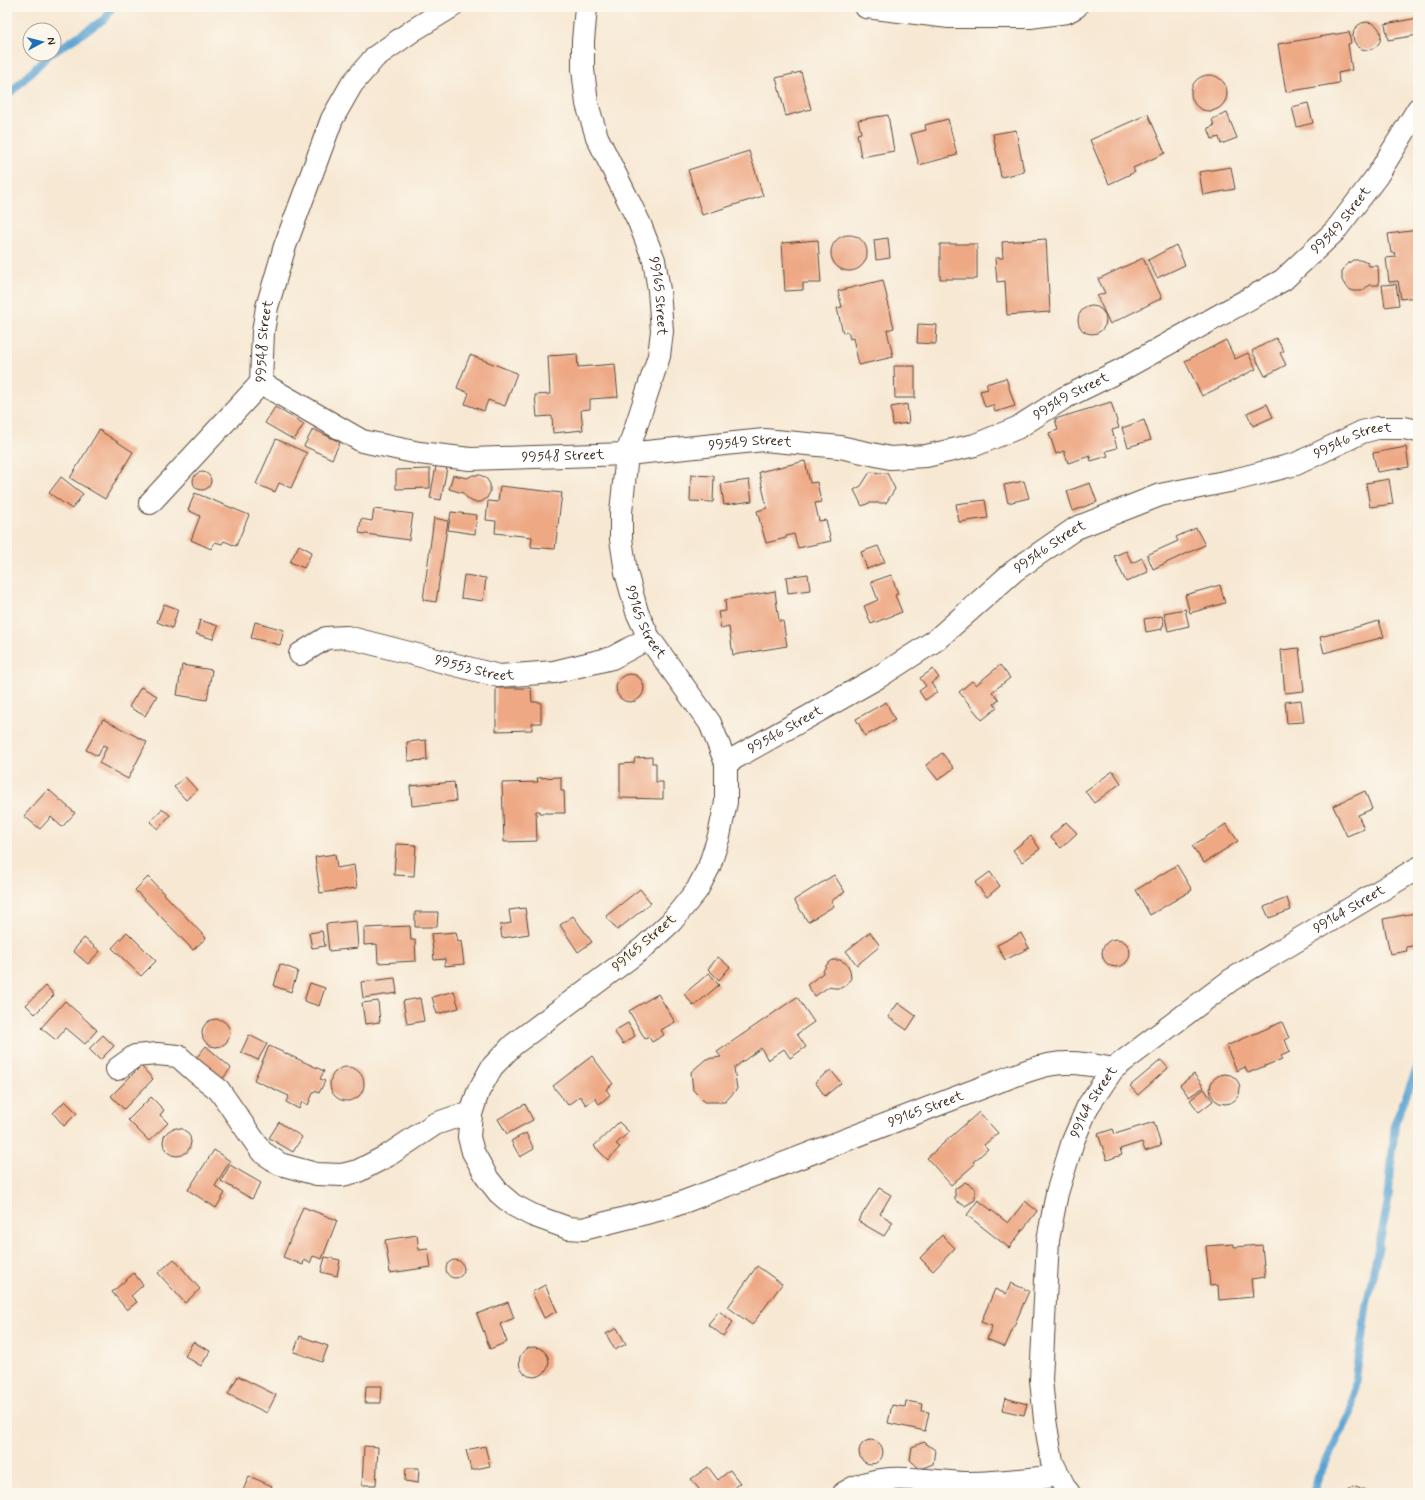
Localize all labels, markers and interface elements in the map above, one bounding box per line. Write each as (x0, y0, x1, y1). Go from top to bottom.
north arrow (22, 22, 62, 62)
text: N (44, 36, 58, 45)
street label: 99549 Street (1307, 182, 1375, 258)
street label: 99165 Street (645, 255, 671, 337)
street label: 99548 Street (252, 297, 278, 383)
street label: 99549 Street (1030, 368, 1113, 424)
street label: 99546 Street (1311, 419, 1392, 463)
street label: 99549 Street (708, 431, 793, 455)
street label: 99548 Street (521, 446, 605, 466)
street label: 99546 Street (1010, 516, 1089, 577)
street label: 99165 Street (621, 583, 670, 663)
street label: 99553 Street (433, 651, 516, 685)
street label: 99546 Street (745, 701, 826, 758)
street label: 99164 Street (1310, 880, 1389, 938)
street label: 99165 Street (608, 910, 680, 976)
street label: 99164 Street (1066, 1062, 1122, 1141)
street label: 99165 Street (886, 1086, 967, 1132)

